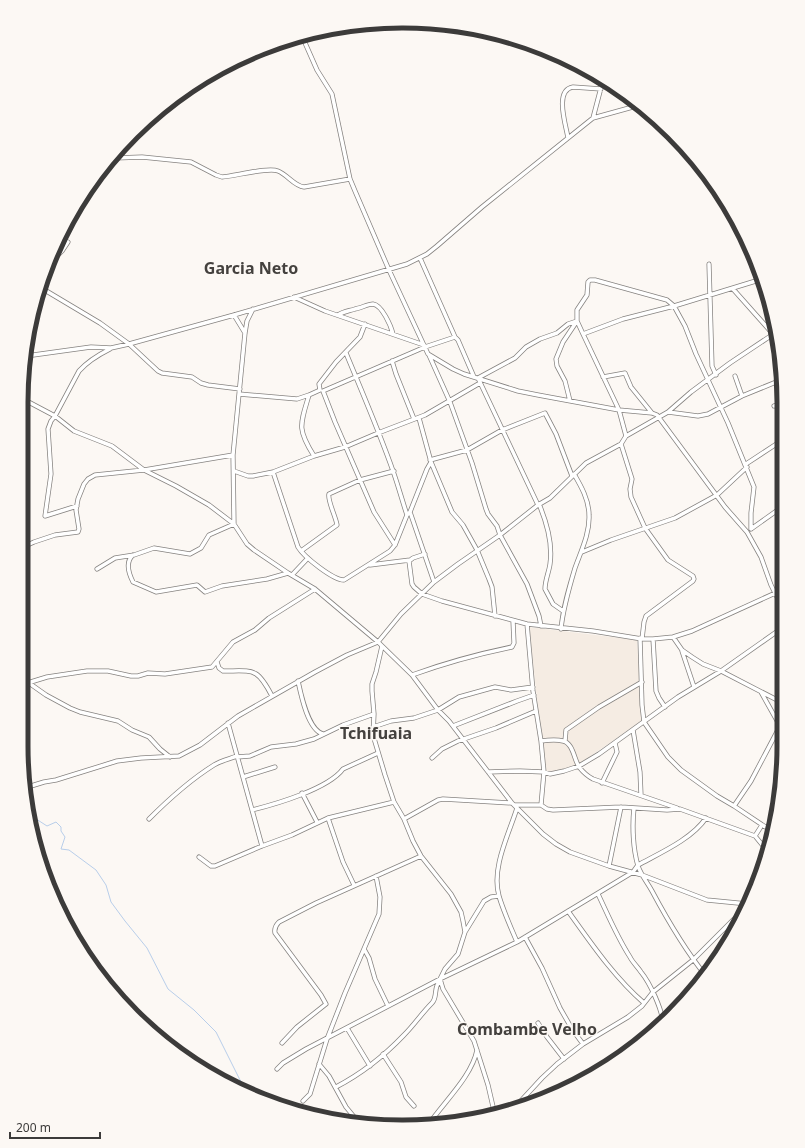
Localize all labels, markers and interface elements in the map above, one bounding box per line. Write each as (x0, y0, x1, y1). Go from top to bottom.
district label: Garcia Neto (204, 257, 298, 279)
district label: Tchifuaia (340, 722, 412, 744)
district label: Combambe Velho (457, 1018, 597, 1040)
scale bar (10, 1114, 100, 1140)
text: 200 m (16, 1119, 51, 1136)

